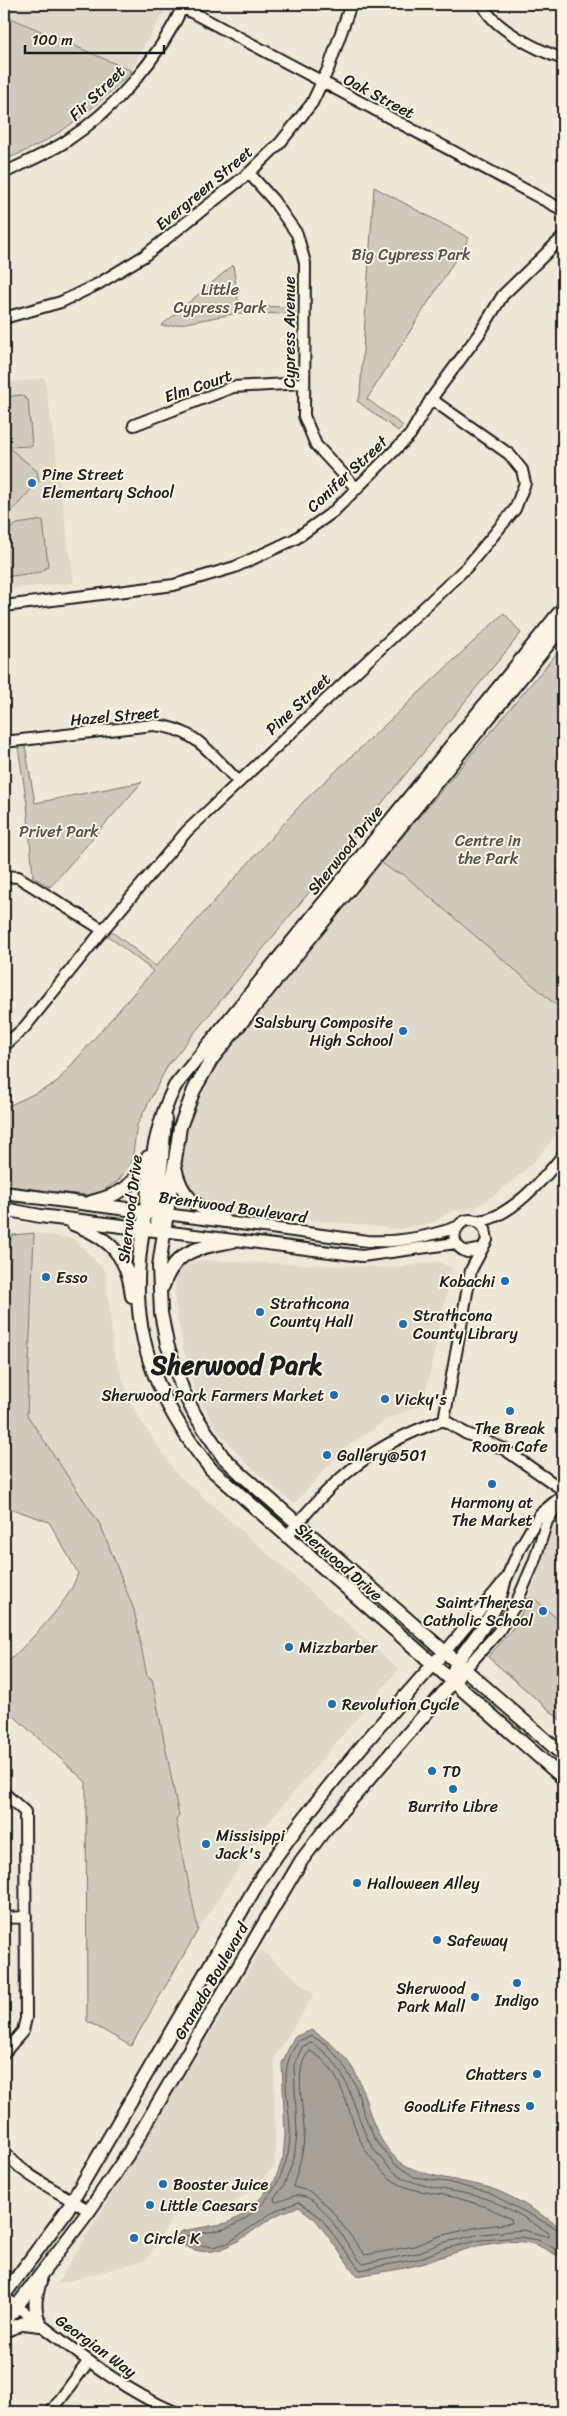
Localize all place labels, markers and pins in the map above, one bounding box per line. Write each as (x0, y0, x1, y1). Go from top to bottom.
place label: Pine Street Elementary School (42, 460, 174, 507)
marker: Pine Street Elementary School (26, 477, 38, 489)
place label: Salsbury Composite High School (254, 1008, 393, 1055)
marker: Salsbury Composite High School (397, 1025, 409, 1037)
place label: Esso (56, 1263, 88, 1292)
place label: Kobachi (440, 1267, 496, 1296)
marker: Esso (40, 1271, 52, 1283)
marker: Kobachi (499, 1275, 511, 1287)
place label: Strathcona County Hall (270, 1289, 354, 1336)
place label: Strathcona County Library (413, 1301, 518, 1348)
marker: Strathcona County Hall (254, 1306, 266, 1318)
marker: Strathcona County Library (397, 1318, 409, 1330)
place label: Sherwood Park Farmers Market (101, 1381, 324, 1410)
place label: Vicky's (395, 1385, 448, 1414)
marker: Sherwood Park Farmers Market (328, 1389, 340, 1401)
marker: Vicky's (379, 1393, 391, 1405)
marker: The Break Room Cafe (504, 1405, 516, 1417)
place label: The Break Room Cafe (472, 1414, 548, 1461)
place label: Gallery@501 (337, 1441, 426, 1470)
marker: Gallery@501 (321, 1449, 333, 1461)
marker: Harmony at The Market (486, 1478, 498, 1490)
place label: Harmony at The Market (451, 1488, 533, 1535)
place label: Saint Theresa Catholic School (423, 1588, 534, 1635)
marker: Saint Theresa Catholic School (537, 1605, 549, 1617)
place label: Mizzbarber (299, 1633, 379, 1662)
marker: Mizzbarber (283, 1641, 295, 1653)
place label: Revolution Cycle (342, 1690, 459, 1719)
marker: Revolution Cycle (326, 1698, 338, 1710)
place label: TD (442, 1757, 461, 1786)
marker: TD (426, 1765, 438, 1777)
marker: Burrito Libre (447, 1783, 459, 1795)
place label: Burrito Libre (408, 1792, 498, 1821)
place label: Missisippi Jack's (215, 1821, 285, 1868)
marker: Missisippi Jack's (200, 1838, 212, 1850)
place label: Halloween Alley (367, 1869, 480, 1898)
marker: Halloween Alley (351, 1877, 363, 1889)
place label: Safeway (447, 1926, 508, 1955)
marker: Safeway (431, 1934, 443, 1946)
place label: Sherwood Park Mall (396, 1974, 467, 2021)
marker: Indigo (511, 1977, 523, 1989)
place label: Indigo (494, 1986, 539, 2015)
marker: Sherwood Park Mall (469, 1991, 481, 2003)
place label: Chatters (466, 2060, 527, 2089)
marker: Chatters (531, 2068, 543, 2080)
place label: GoodLife Fitness (404, 2092, 520, 2121)
marker: GoodLife Fitness (524, 2100, 536, 2112)
place label: Booster Juice (173, 2170, 269, 2199)
marker: Booster Juice (157, 2178, 169, 2190)
place label: Little Caesars (160, 2191, 258, 2220)
marker: Little Caesars (144, 2199, 156, 2211)
place label: Circle K (144, 2224, 201, 2253)
marker: Circle K (128, 2232, 140, 2244)

